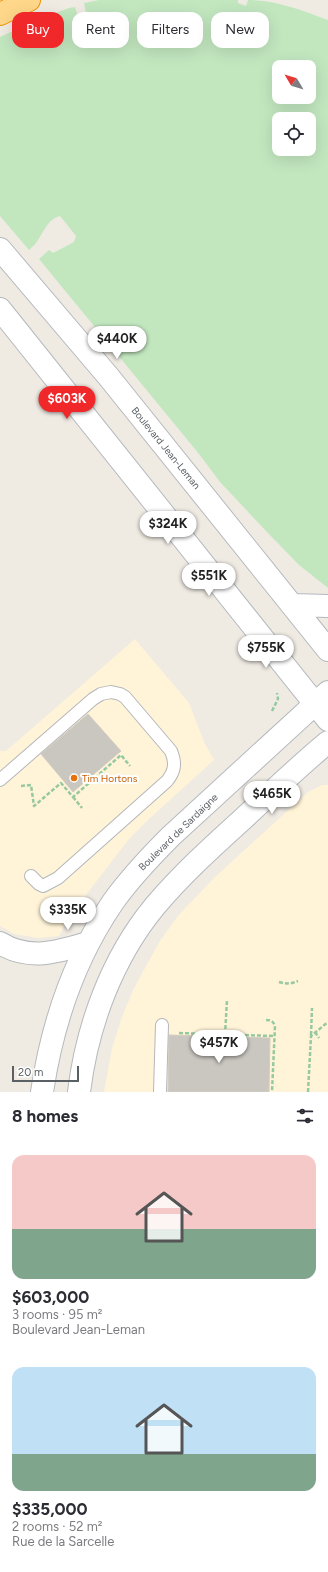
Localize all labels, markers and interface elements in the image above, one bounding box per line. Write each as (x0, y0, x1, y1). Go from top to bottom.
chip: Buy (12, 12, 64, 48)
chip: Rent (72, 12, 129, 48)
chip: Filters (137, 12, 203, 48)
chip: New (211, 12, 269, 48)
north arrow (272, 60, 316, 104)
map controls (272, 60, 316, 156)
button: locate (272, 112, 316, 156)
pin: $440K (89, 326, 145, 360)
text: $440K (97, 331, 137, 346)
pin: $603K (39, 386, 95, 420)
text: $603K (47, 391, 87, 406)
street label: Boulevard Jean-Leman (129, 404, 203, 492)
pin: $324K (140, 511, 196, 545)
text: $324K (149, 516, 187, 531)
pin: $551K (181, 563, 237, 597)
text: $551K (191, 568, 227, 583)
pin: $755K (238, 635, 294, 669)
text: $755K (247, 640, 285, 655)
place label: Tim Hortons (82, 772, 138, 785)
marker: Tim Hortons (69, 773, 79, 783)
pin: $465K (244, 781, 300, 815)
text: $465K (252, 786, 292, 801)
street label: Boulevard de Sardaigne (136, 790, 221, 873)
pin: $335K (40, 897, 96, 931)
text: $335K (49, 902, 87, 917)
pin: $457K (191, 1030, 247, 1064)
text: $457K (200, 1035, 238, 1050)
scale bar (12, 1064, 79, 1083)
text: 20 m (18, 1066, 43, 1079)
icon: filters (294, 1105, 316, 1127)
text: 8 homes (12, 1106, 78, 1126)
icon: home (128, 1181, 200, 1253)
text: $603,000 (12, 1287, 89, 1307)
text: 3 rooms · 95 m² (12, 1307, 102, 1322)
text: Boulevard Jean-Leman (12, 1322, 145, 1337)
icon: home (128, 1393, 200, 1465)
text: $335,000 (12, 1499, 88, 1519)
text: 2 rooms · 52 m² (12, 1519, 103, 1534)
text: Rue de la Sarcelle (12, 1534, 114, 1549)

